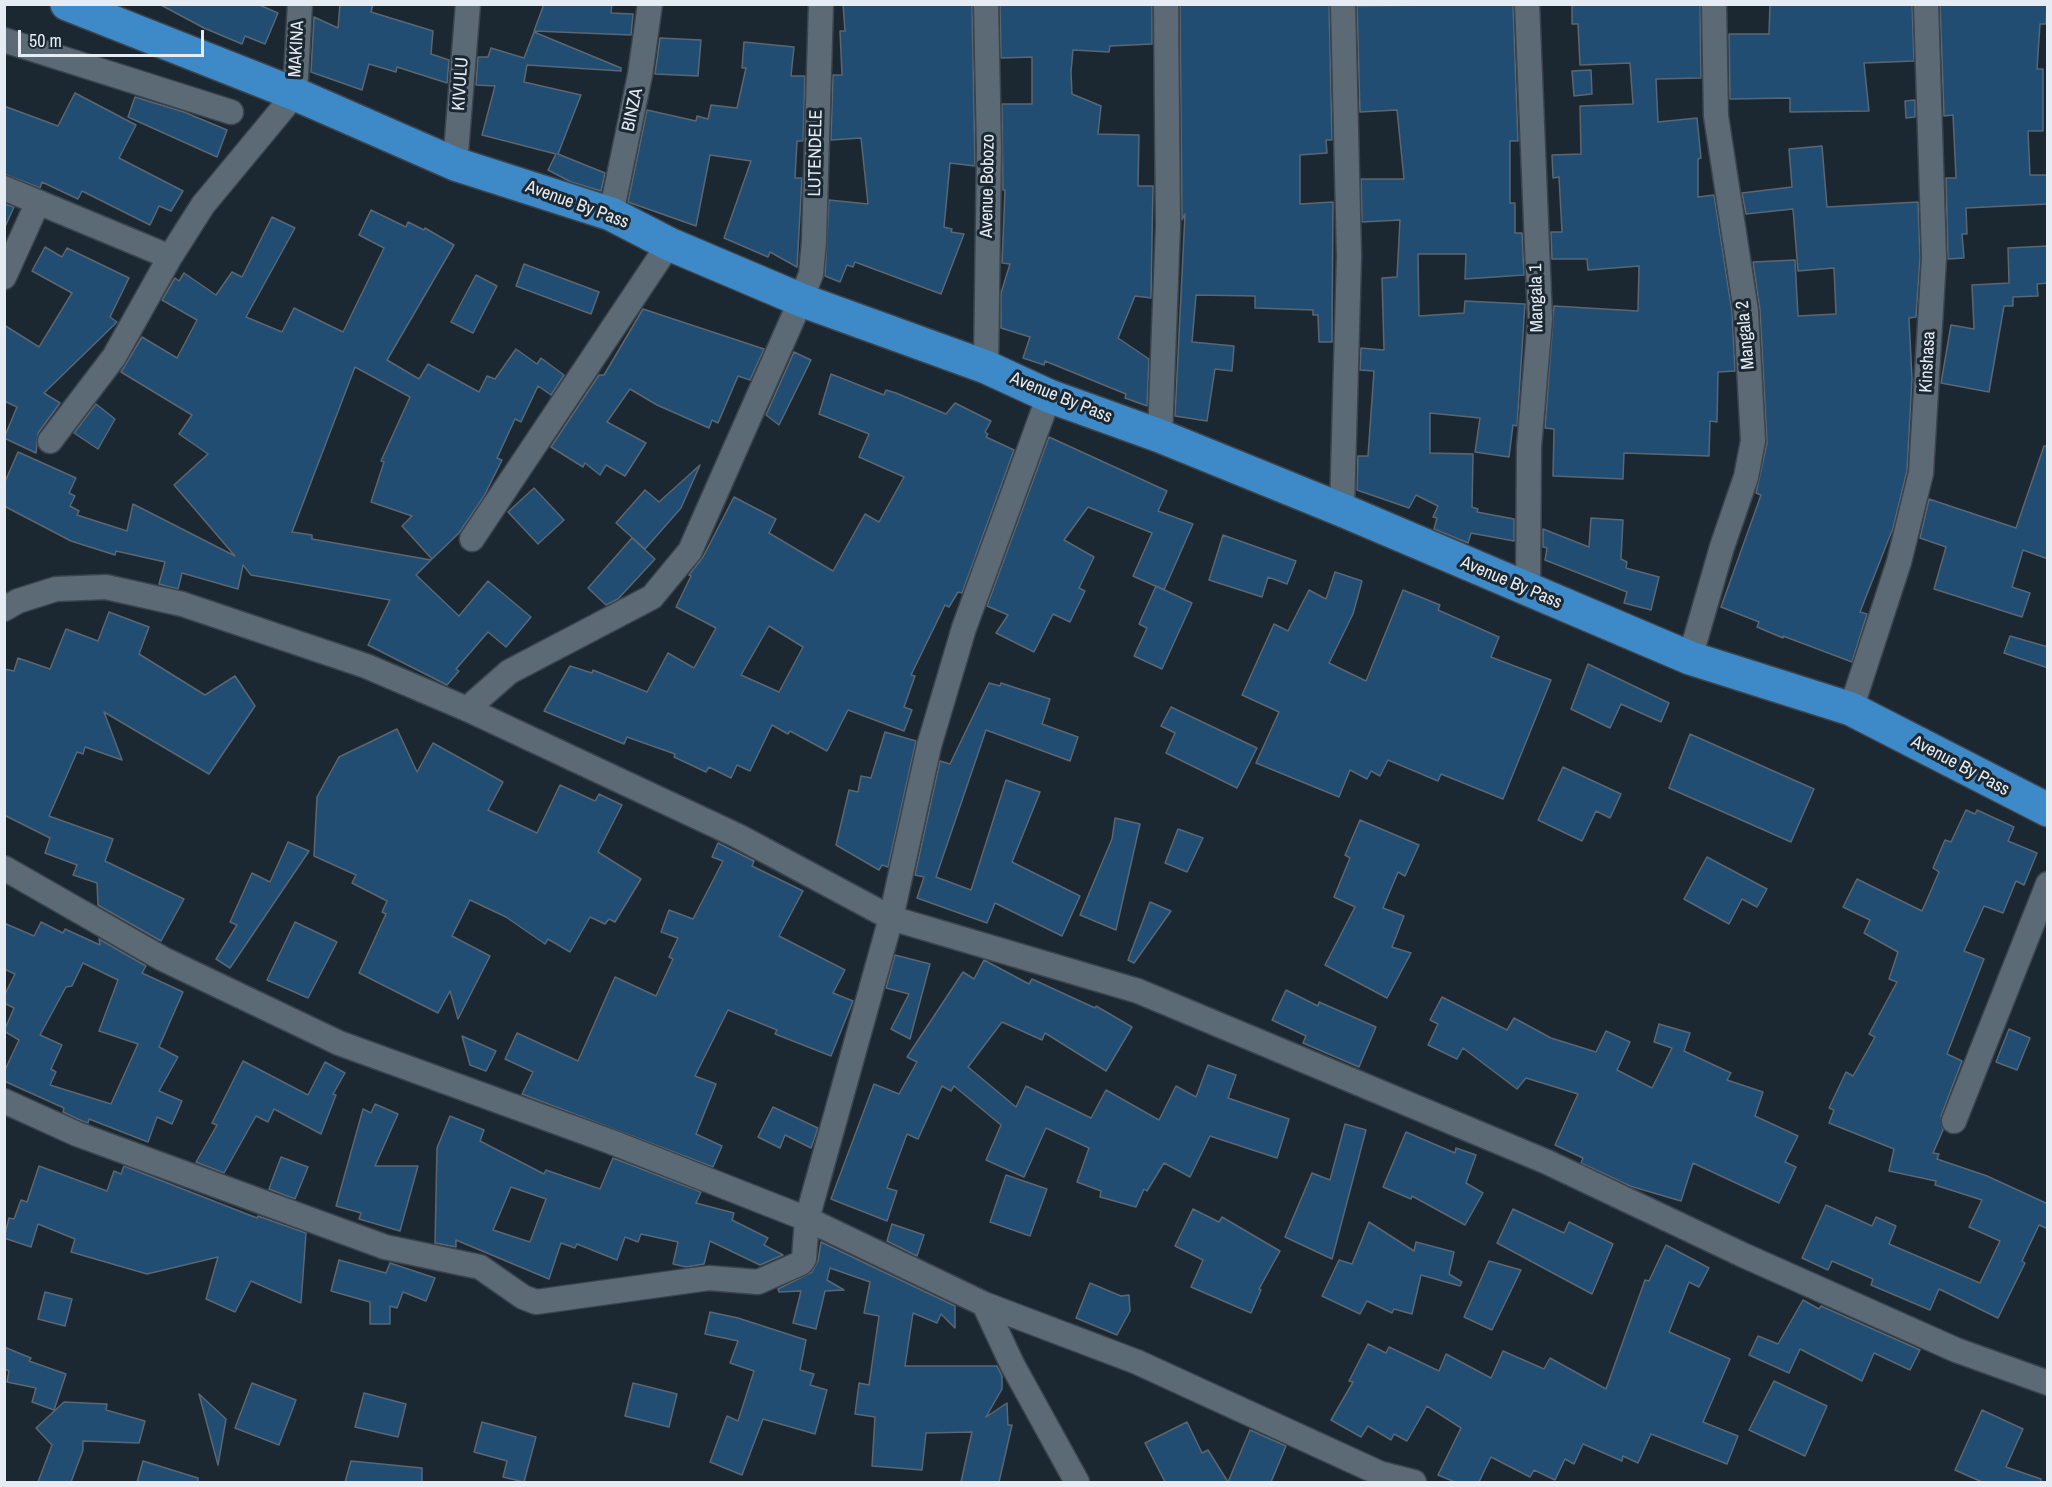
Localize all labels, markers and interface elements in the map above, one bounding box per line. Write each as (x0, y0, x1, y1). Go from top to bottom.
scale bar (21, 18, 207, 56)
street label: MAKINA (285, 20, 309, 78)
text: 50 m (29, 28, 62, 53)
street label: KIVULU (448, 57, 474, 111)
street label: BINZA (618, 86, 648, 134)
street label: LUTENDELE (804, 109, 828, 197)
street label: Avenue Bobozo (976, 134, 1000, 238)
street label: Avenue By Pass (523, 176, 631, 234)
street label: Mangala 1 (1526, 263, 1548, 333)
street label: Mangala 2 (1732, 300, 1760, 370)
street label: Kinshasa (1916, 331, 1940, 393)
street label: Avenue By Pass (1007, 368, 1115, 428)
street label: Avenue By Pass (1457, 552, 1565, 614)
street label: Avenue By Pass (1907, 731, 2013, 801)

